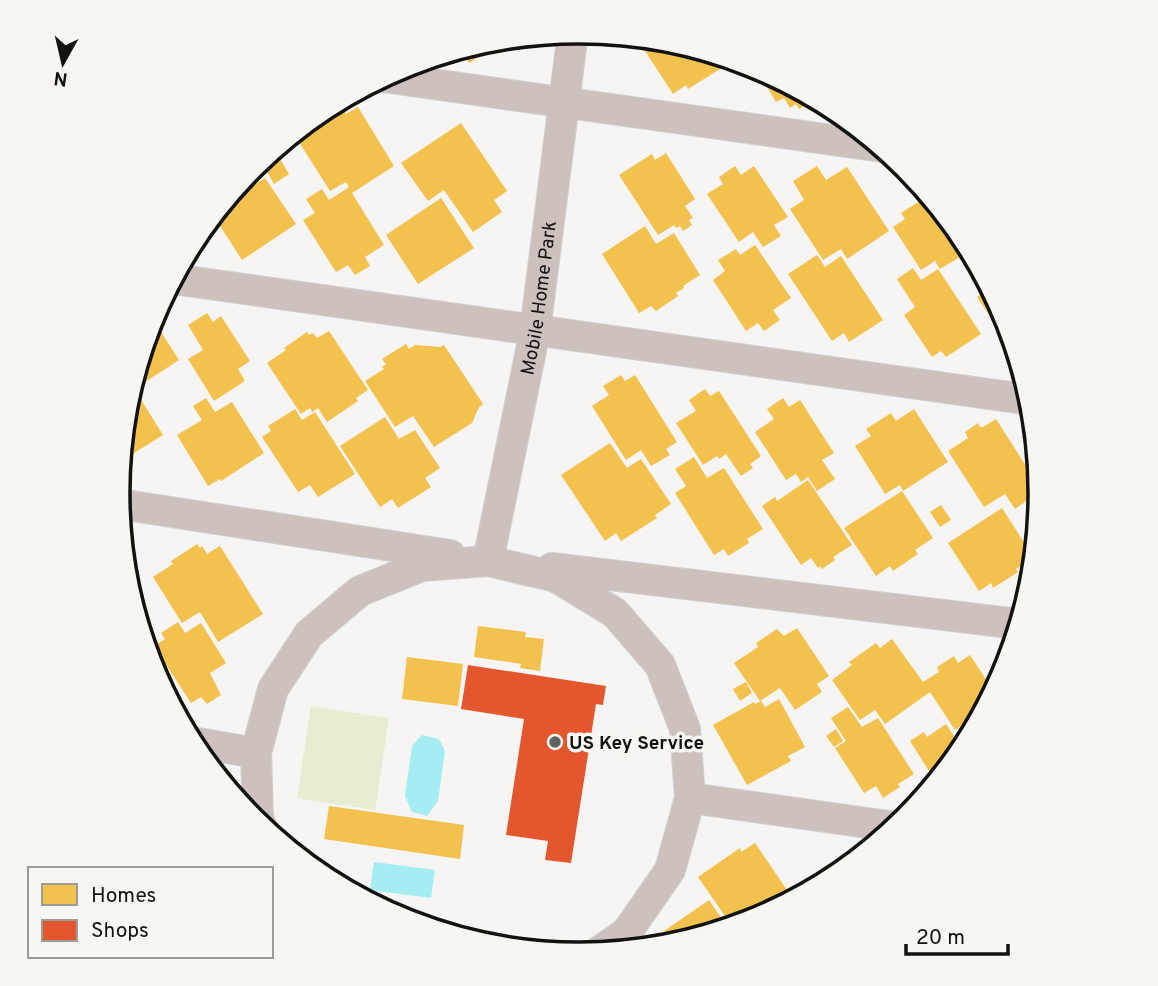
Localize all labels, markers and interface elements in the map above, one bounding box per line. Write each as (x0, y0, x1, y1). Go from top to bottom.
north arrow (28, 28, 98, 98)
text: N (52, 65, 69, 91)
street label: Mobile Home Park (516, 220, 563, 377)
place label: US Key Service (569, 732, 704, 756)
marker: US Key Service (547, 734, 563, 750)
legend (28, 867, 273, 958)
text: Homes (91, 883, 156, 910)
scale bar (906, 912, 1007, 956)
text: Shops (91, 918, 149, 945)
text: 20 m (916, 925, 965, 952)

